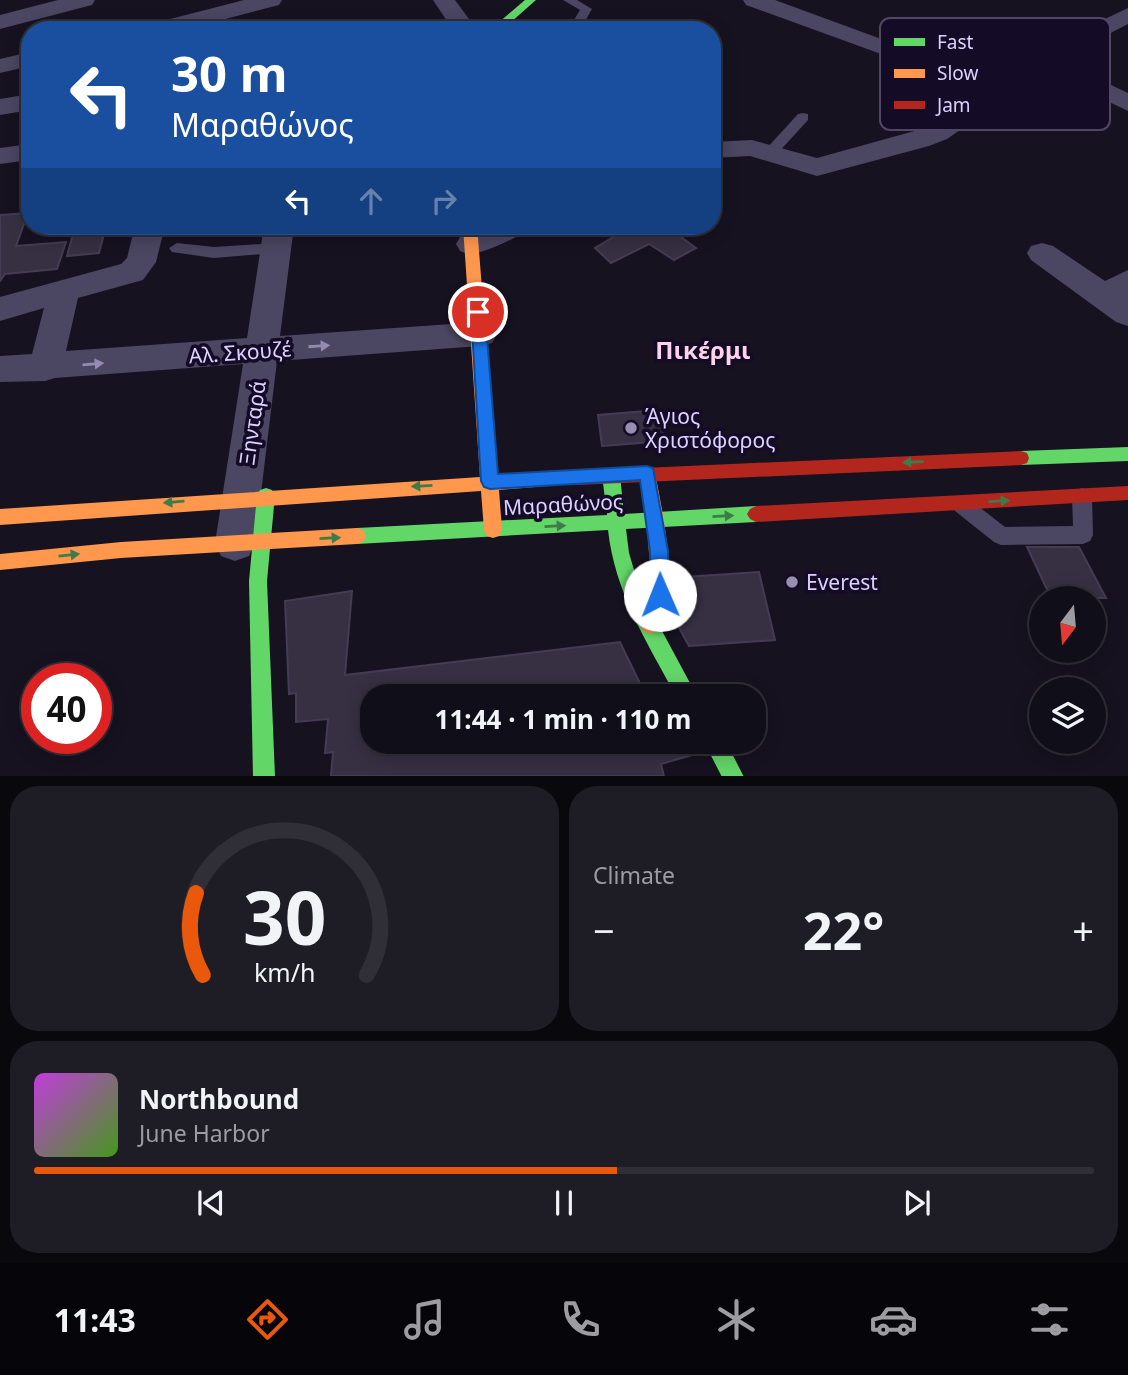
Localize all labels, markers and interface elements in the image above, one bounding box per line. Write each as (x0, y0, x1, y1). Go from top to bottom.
legend (880, 18, 1110, 130)
text: Fast (937, 29, 974, 55)
text: 30 m (171, 40, 288, 106)
icon: left (56, 49, 147, 140)
text: Slow (937, 60, 978, 86)
text: Jam (935, 92, 971, 118)
text: Μαραθώνος (171, 103, 354, 146)
icon: left (279, 182, 317, 220)
icon: ahead (352, 182, 390, 220)
icon: right (425, 182, 463, 220)
pin (448, 282, 508, 342)
icon: arrive (459, 293, 497, 331)
district label: Πικέρμι (655, 333, 751, 366)
street label: Αλ. Σκουζέ (188, 334, 292, 370)
one-way arrow (309, 340, 331, 351)
one-way arrow (82, 358, 104, 369)
street label: Ξηνταρά (232, 379, 272, 467)
place label: Άγιος Χριστόφορος (645, 402, 775, 454)
marker: Άγιος Χριστόφορος (623, 420, 639, 436)
one-way arrow (902, 456, 924, 467)
one-way arrow (411, 480, 433, 491)
street label: Μαραθώνος (502, 487, 624, 521)
one-way arrow (988, 495, 1010, 506)
one-way arrow (163, 497, 185, 508)
one-way arrow (712, 511, 734, 522)
one-way arrow (544, 520, 566, 531)
one-way arrow (319, 533, 341, 544)
one-way arrow (58, 550, 80, 561)
position arrow (623, 558, 697, 632)
place label: Everest (806, 568, 878, 596)
marker: Everest (784, 574, 800, 590)
north arrow (1029, 586, 1106, 663)
map controls (1029, 586, 1106, 754)
speed limit sign: 40 (21, 663, 112, 754)
button: layers (1029, 677, 1106, 754)
text: 11:44 · 1 min · 110 m (435, 701, 691, 737)
text: Climate (593, 859, 675, 891)
text: 30 (243, 867, 326, 966)
text: 22° (803, 894, 884, 965)
text: − (593, 904, 615, 956)
text: + (1072, 904, 1094, 956)
text: km/h (254, 954, 315, 988)
text: Northbound (139, 1081, 299, 1117)
text: June Harbor (139, 1117, 270, 1149)
icon: previous (192, 1184, 230, 1222)
icon: pause (545, 1184, 583, 1222)
icon: next (898, 1184, 936, 1222)
icon: directions (243, 1295, 292, 1344)
icon: music (400, 1295, 449, 1344)
icon: phone (556, 1295, 605, 1344)
icon: climate (712, 1295, 761, 1344)
icon: car (869, 1295, 918, 1344)
icon: filters (1025, 1295, 1074, 1344)
text: 11:43 (54, 1298, 136, 1341)

